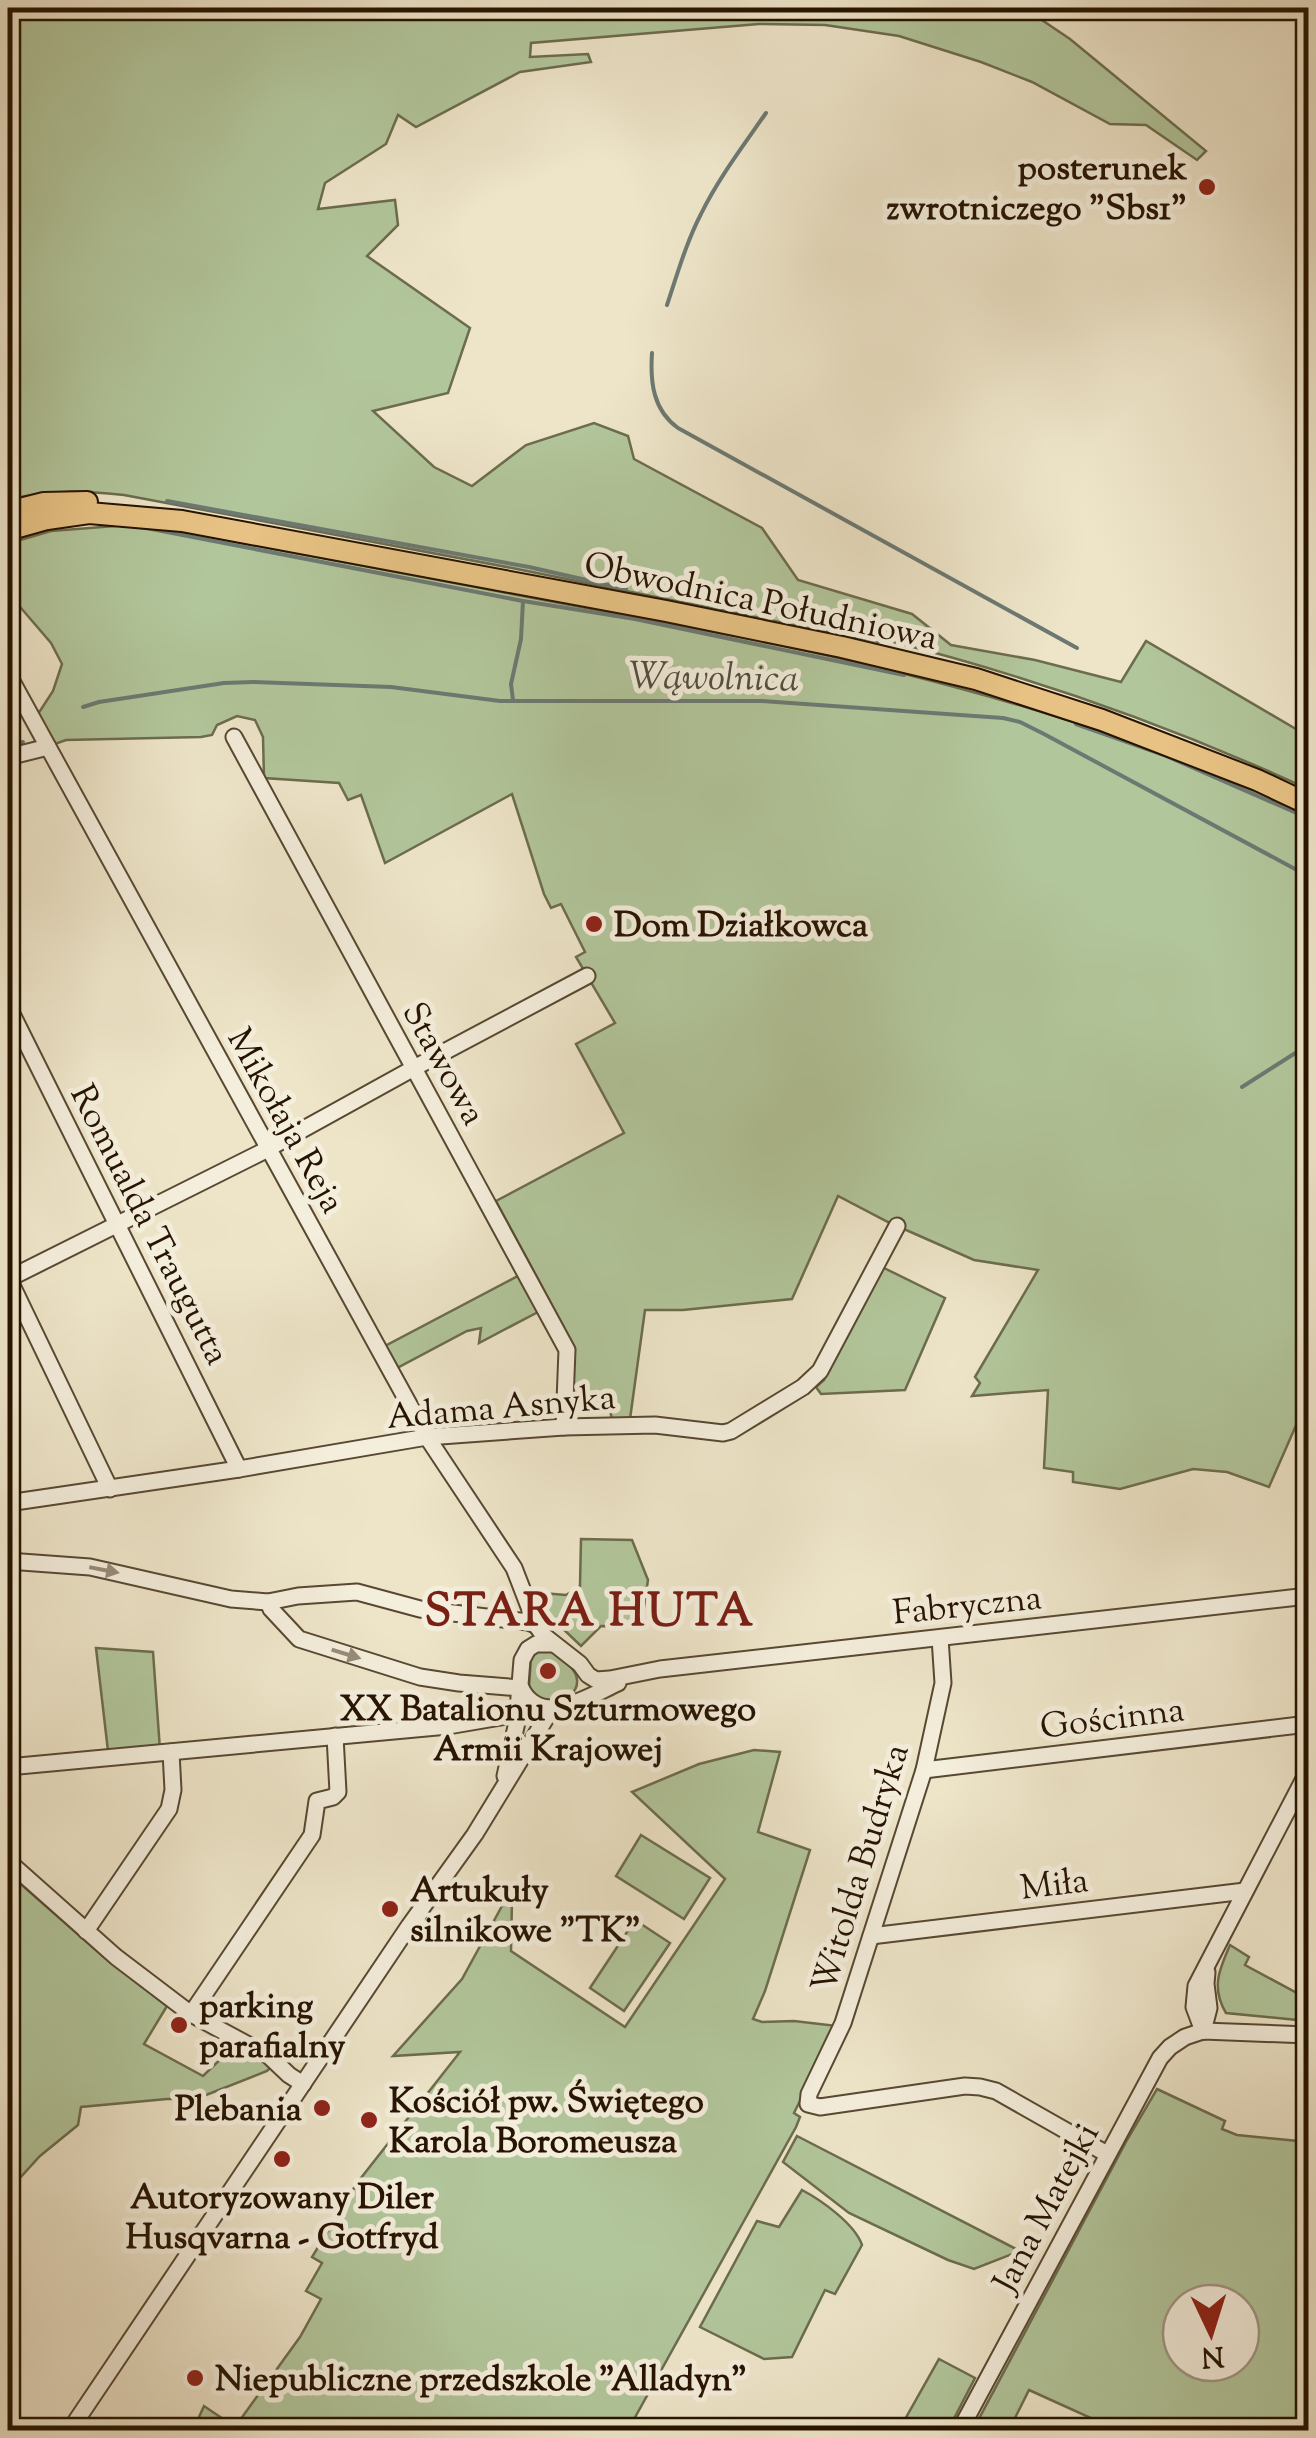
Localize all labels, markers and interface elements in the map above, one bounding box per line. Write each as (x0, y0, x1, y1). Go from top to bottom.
place label: posterunek zwrotniczego "Sbs1" (886, 145, 1187, 236)
marker: posterunek zwrotniczego "Sbs1" (1196, 176, 1218, 198)
street label: Obwodnica Południowa (579, 541, 942, 666)
water label: Wąwolnica (628, 652, 799, 708)
place label: Dom Działkowca (614, 902, 868, 953)
marker: Dom Działkowca (583, 913, 605, 935)
street label: Stawowa (387, 994, 497, 1136)
street label: Mikołaja Reja (212, 1020, 356, 1224)
street label: Romualda Traugutta (55, 1076, 241, 1375)
street label: Adama Asnyka (385, 1374, 618, 1445)
one-way arrow (89, 1563, 120, 1579)
street label: Fabryczna (890, 1574, 1044, 1641)
district label: STARA HUTA (425, 1582, 755, 1647)
one-way arrow (331, 1647, 362, 1662)
marker: XX Batalionu Szturmowego Armii Krajowej (537, 1660, 559, 1682)
place label: XX Batalionu Szturmowego Armii Krajowej (340, 1686, 756, 1777)
street label: Gościnna (1037, 1686, 1187, 1755)
street label: Witolda Budryka (800, 1738, 924, 2000)
street label: Miła (1018, 1857, 1091, 1916)
place label: Artukuły silnikowe "TK" (410, 1867, 641, 1958)
marker: Artukuły silnikowe "TK" (379, 1898, 401, 1920)
place label: parking parafialny (199, 1983, 346, 2074)
marker: parking parafialny (168, 2014, 190, 2036)
place label: Kościół pw. Świętego Karola Boromeusza (389, 2078, 704, 2169)
place label: Plebania (175, 2086, 302, 2137)
marker: Plebania (311, 2097, 333, 2119)
marker: Kościół pw. Świętego Karola Boromeusza (358, 2109, 380, 2131)
street label: Jana Matejki (981, 2115, 1114, 2304)
marker: Autoryzowany Diler Husqvarna - Gotfryd (271, 2148, 293, 2170)
place label: Autoryzowany Diler Husqvarna - Gotfryd (126, 2174, 439, 2265)
north arrow (1161, 2283, 1261, 2383)
text: N (1200, 2334, 1225, 2376)
place label: Niepubliczne przedszkole "Alladyn" (215, 2356, 747, 2407)
marker: Niepubliczne przedszkole "Alladyn" (184, 2367, 206, 2389)

